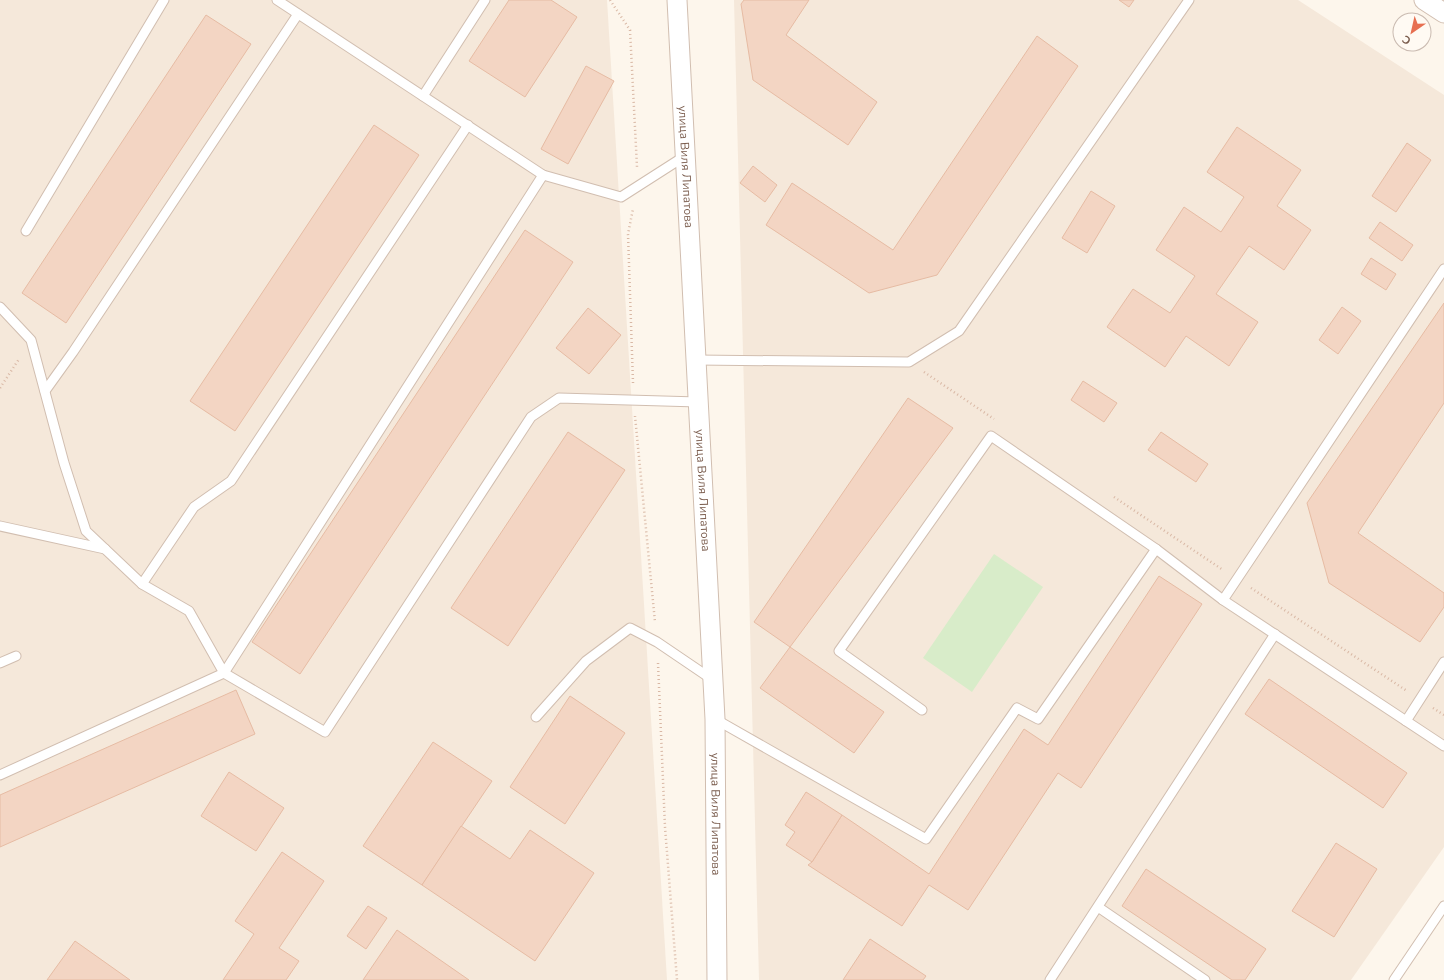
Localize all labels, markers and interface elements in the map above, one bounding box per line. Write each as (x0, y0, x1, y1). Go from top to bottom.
north arrow (1392, 12, 1432, 52)
text: С (1399, 31, 1414, 48)
street label: улица Виля Липатова (675, 105, 697, 228)
street label: улица Виля Липатова (692, 429, 714, 552)
street label: улица Виля Липатова (707, 753, 724, 875)

